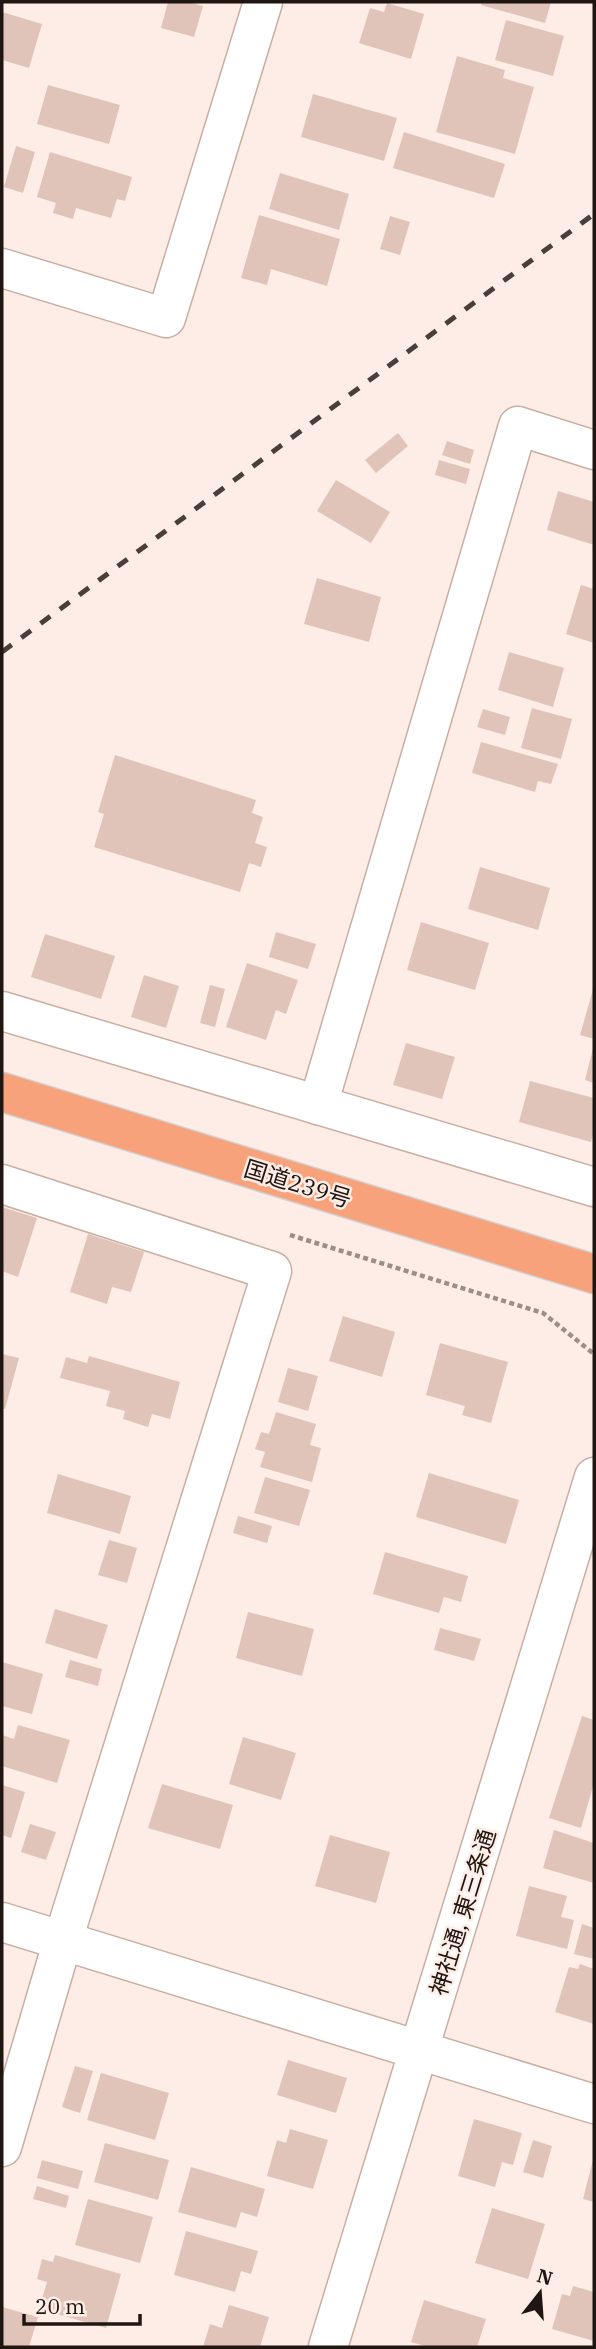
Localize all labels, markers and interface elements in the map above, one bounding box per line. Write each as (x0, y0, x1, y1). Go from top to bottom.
street label: 国道239号 (241, 1153, 355, 1213)
street label: 神社通, 東三条通 (422, 1825, 502, 1999)
north arrow (505, 2258, 575, 2328)
text: N (534, 2263, 556, 2290)
scale bar (24, 2282, 140, 2326)
text: 20 m (35, 2292, 85, 2320)

